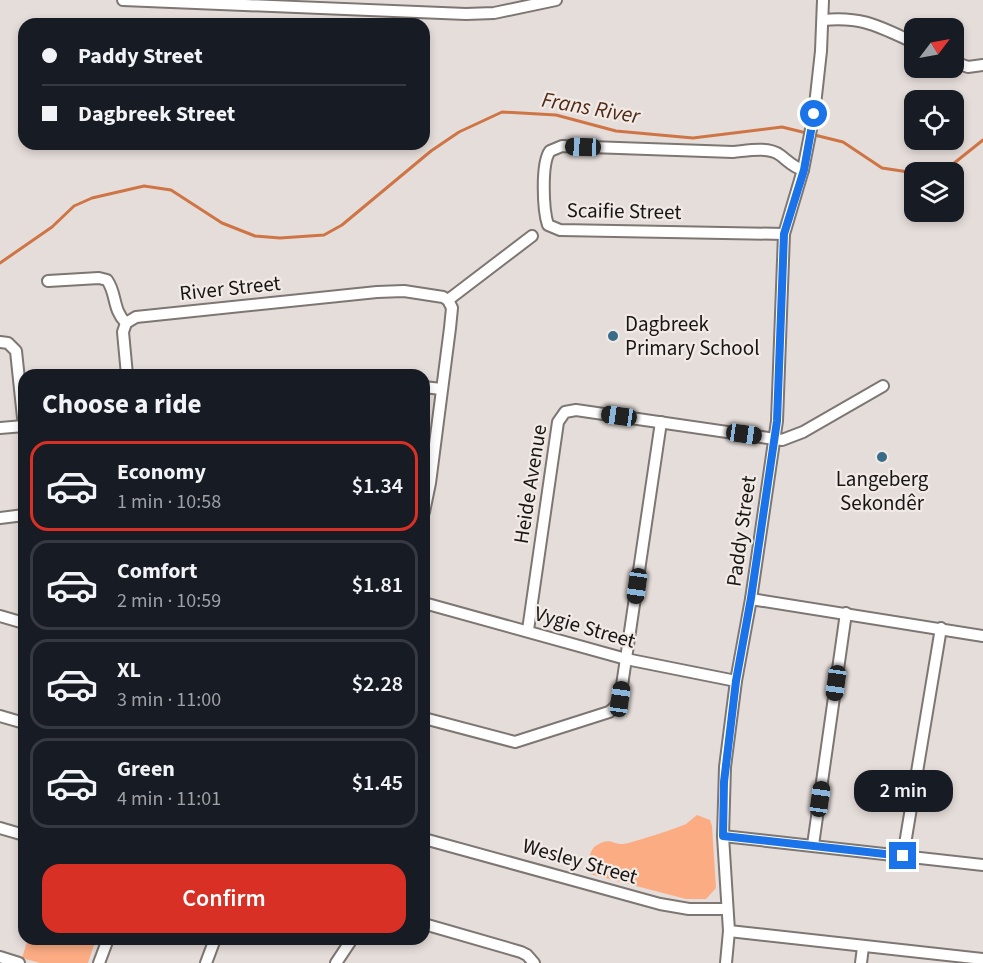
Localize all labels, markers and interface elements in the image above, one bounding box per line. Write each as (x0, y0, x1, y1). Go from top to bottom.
north arrow (904, 18, 964, 78)
map controls (904, 18, 964, 222)
text: Paddy Street (78, 40, 203, 72)
water label: Frans River (539, 84, 644, 133)
button: locate (904, 90, 964, 150)
text: Dagbreek Street (78, 98, 235, 130)
route start (800, 100, 827, 127)
car (565, 137, 601, 157)
button: layers (904, 162, 964, 222)
street label: Scaifie Street (566, 195, 682, 227)
street label: River Street (178, 268, 282, 308)
place label: Dagbreek Primary School (625, 309, 760, 363)
marker: Dagbreek Primary School (606, 329, 620, 343)
text: Choose a ride (42, 385, 202, 424)
car (600, 405, 638, 427)
street label: Heide Avenue (506, 422, 554, 546)
car (725, 423, 763, 445)
marker: Langeberg Sekondêr (875, 450, 889, 464)
text: Economy (117, 456, 206, 488)
icon: car (45, 459, 99, 513)
place label: Langeberg Sekondêr (836, 464, 929, 518)
text: $1.34 (352, 470, 403, 502)
street label: Paddy Street (718, 474, 764, 588)
text: 1 min · 10:58 (117, 488, 221, 516)
text: Comfort (117, 555, 198, 587)
icon: car (45, 558, 99, 612)
car (626, 567, 648, 605)
text: $1.81 (352, 569, 403, 601)
text: 2 min · 10:59 (117, 587, 221, 615)
street label: Vygie Street (531, 598, 639, 656)
text: XL (117, 654, 141, 686)
icon: car (45, 657, 99, 711)
car (825, 664, 847, 702)
text: $2.28 (352, 668, 403, 700)
car (609, 680, 631, 718)
text: 3 min · 11:00 (117, 686, 221, 714)
text: Green (117, 753, 175, 785)
icon: car (45, 756, 99, 810)
text: $1.45 (352, 767, 403, 799)
callout: 2 min (854, 769, 952, 811)
text: 2 min (880, 777, 927, 805)
car (809, 780, 831, 818)
text: 4 min · 11:01 (117, 785, 221, 813)
street label: Wesley Street (519, 830, 641, 892)
route end (889, 842, 916, 869)
button: Confirm (42, 864, 406, 933)

